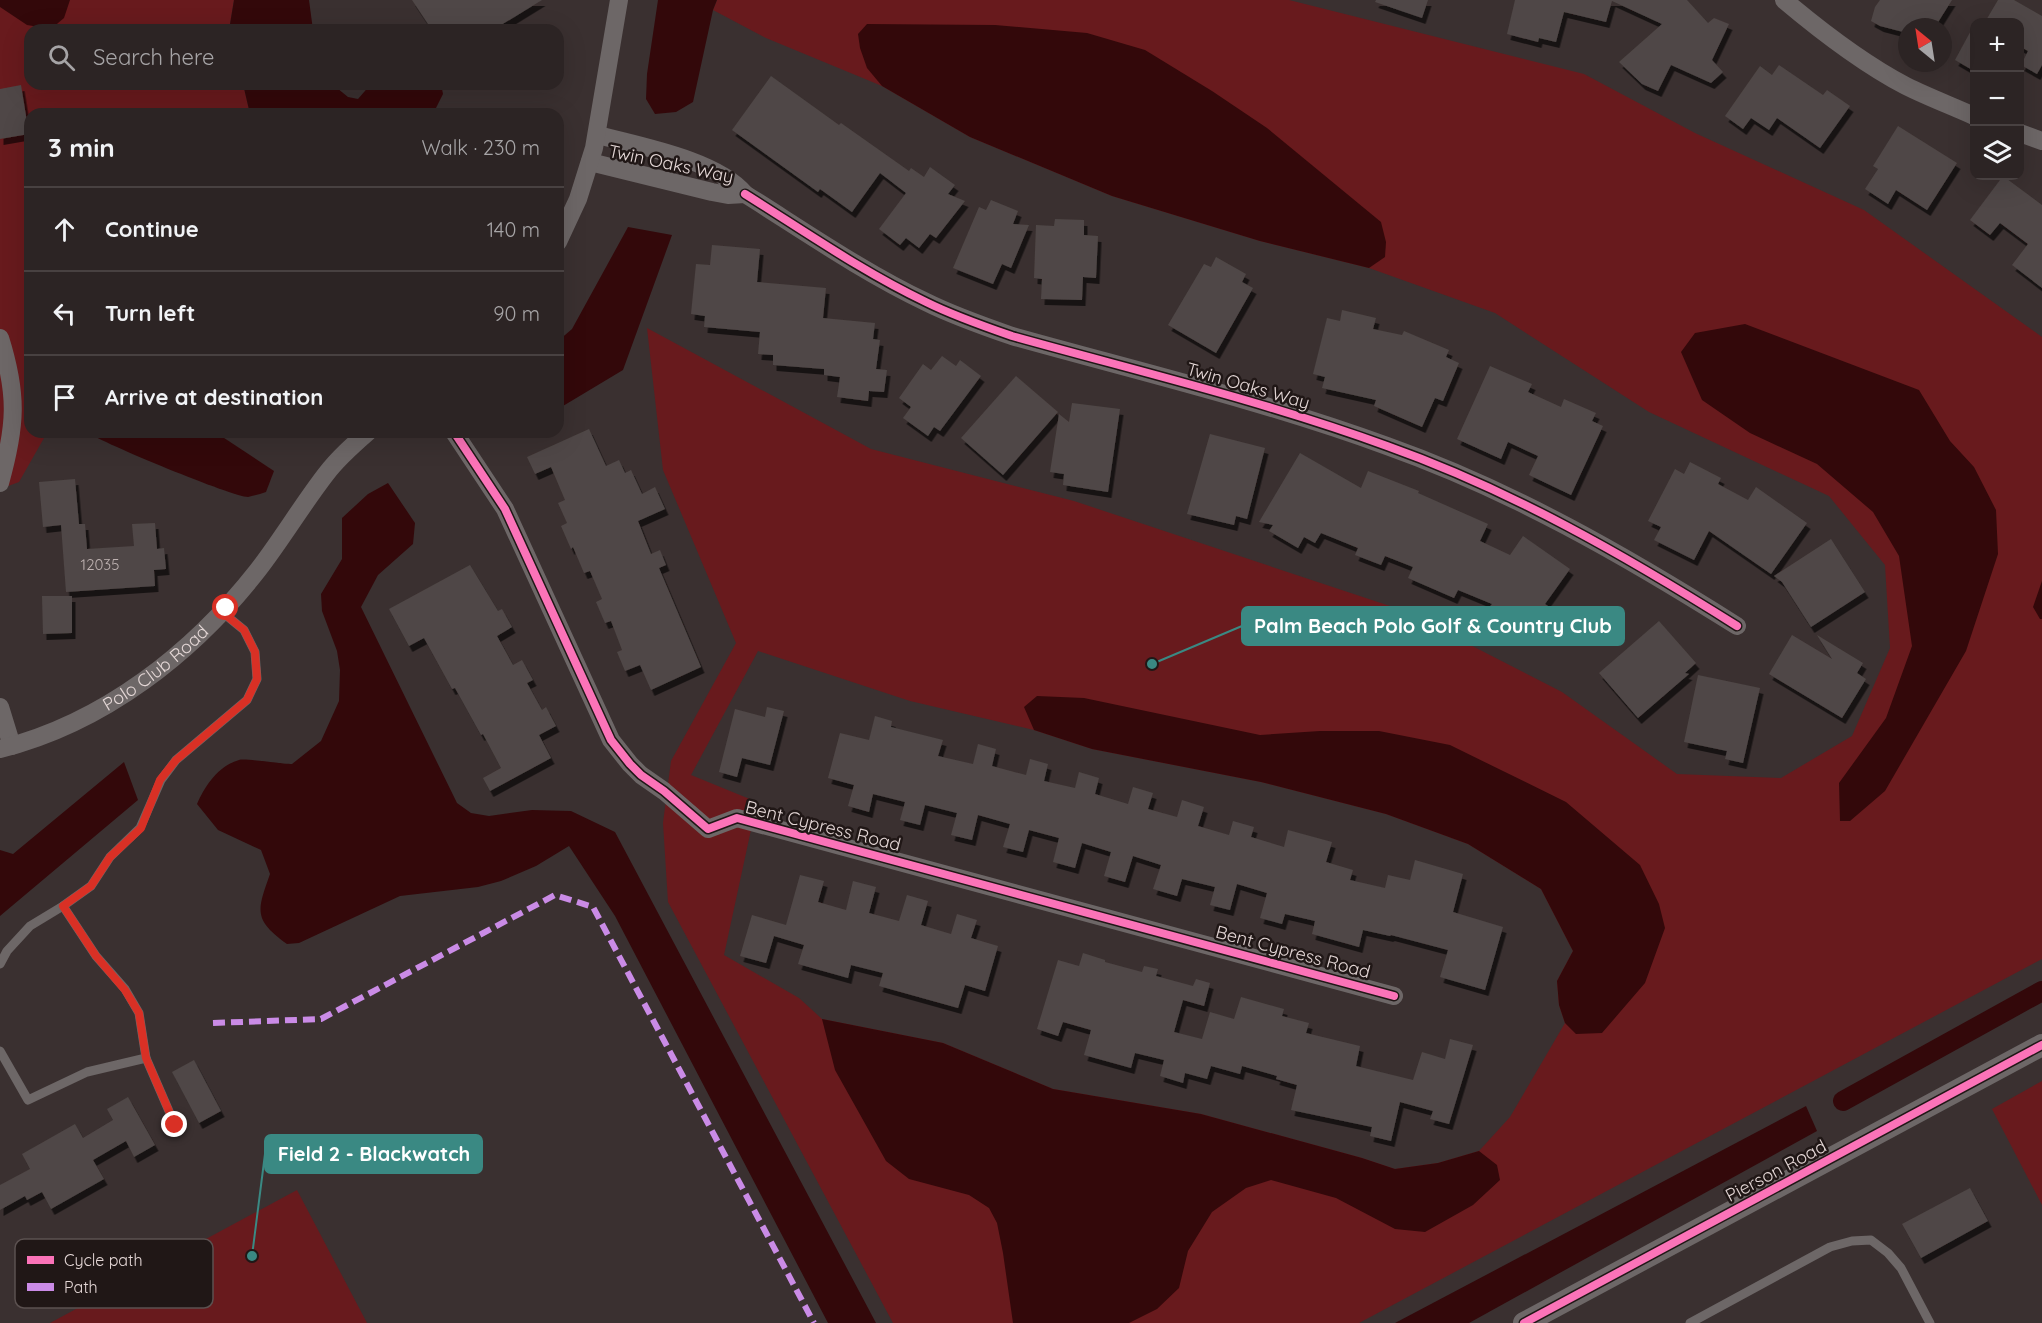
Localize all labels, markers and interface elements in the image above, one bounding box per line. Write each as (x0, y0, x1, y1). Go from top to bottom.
north arrow (1898, 18, 1952, 72)
map controls (1970, 18, 2024, 180)
button: + (1970, 18, 2024, 72)
search box (24, 24, 564, 90)
icon: search (45, 41, 78, 74)
text: Search here (93, 43, 214, 71)
button: − (1970, 72, 2024, 126)
button: layers (1970, 126, 2024, 180)
text: 3 min (48, 131, 115, 164)
text: Walk · 230 m (421, 135, 540, 160)
street label: Twin Oaks Way (606, 139, 736, 188)
icon: ahead (48, 213, 81, 246)
text: Continue (105, 215, 199, 243)
text: 140 m (487, 217, 540, 242)
icon: left (48, 297, 81, 330)
text: Turn left (105, 299, 195, 327)
text: 90 m (493, 301, 540, 326)
street label: Twin Oaks Way (1184, 357, 1313, 414)
icon: arrive (48, 381, 81, 414)
text: Arrive at destination (105, 383, 323, 411)
house number: 12035 (81, 555, 119, 574)
route start (212, 594, 238, 620)
callout: Palm Beach Polo Golf & Country Club (1242, 607, 1624, 645)
text: Palm Beach Polo Golf & Country Club (1254, 613, 1612, 638)
street label: Polo Club Road (98, 620, 213, 716)
street label: Bent Cypress Road (743, 795, 903, 856)
street label: Bent Cypress Road (1213, 920, 1373, 983)
route end (161, 1111, 187, 1137)
street label: Pierson Road (1721, 1134, 1830, 1207)
callout: Field 2 - Blackwatch (265, 1135, 482, 1173)
text: Field 2 - Blackwatch (278, 1141, 470, 1166)
legend (15, 1239, 213, 1308)
text: Cycle path (64, 1250, 143, 1270)
text: Path (64, 1277, 98, 1297)

